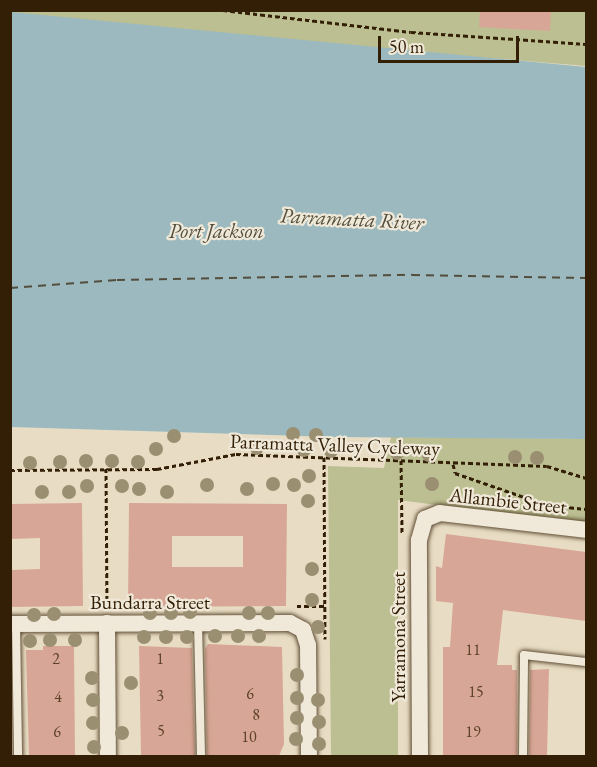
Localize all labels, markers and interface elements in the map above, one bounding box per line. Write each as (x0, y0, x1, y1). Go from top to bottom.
scale bar (381, 24, 522, 62)
text: 50 m (389, 35, 424, 58)
water label: Parramatta River (280, 203, 424, 235)
water label: Port Jackson (168, 218, 264, 244)
street label: Parramatta Valley Cycleway (230, 429, 440, 461)
street label: Allambie Street (448, 483, 568, 519)
street label: Yarramona Street (386, 572, 410, 702)
street label: Bundarra Street (90, 590, 210, 614)
house number: 11 (465, 640, 481, 660)
house number: 2 (52, 649, 60, 669)
house number: 1 (156, 649, 164, 669)
house number: 15 (468, 682, 484, 702)
house number: 6 (246, 684, 254, 704)
house number: 3 (156, 686, 164, 706)
house number: 4 (54, 687, 62, 707)
house number: 8 (252, 705, 260, 725)
house number: 5 (157, 721, 165, 741)
house number: 6 (53, 722, 61, 742)
house number: 19 (465, 722, 481, 742)
house number: 10 (241, 727, 257, 747)

